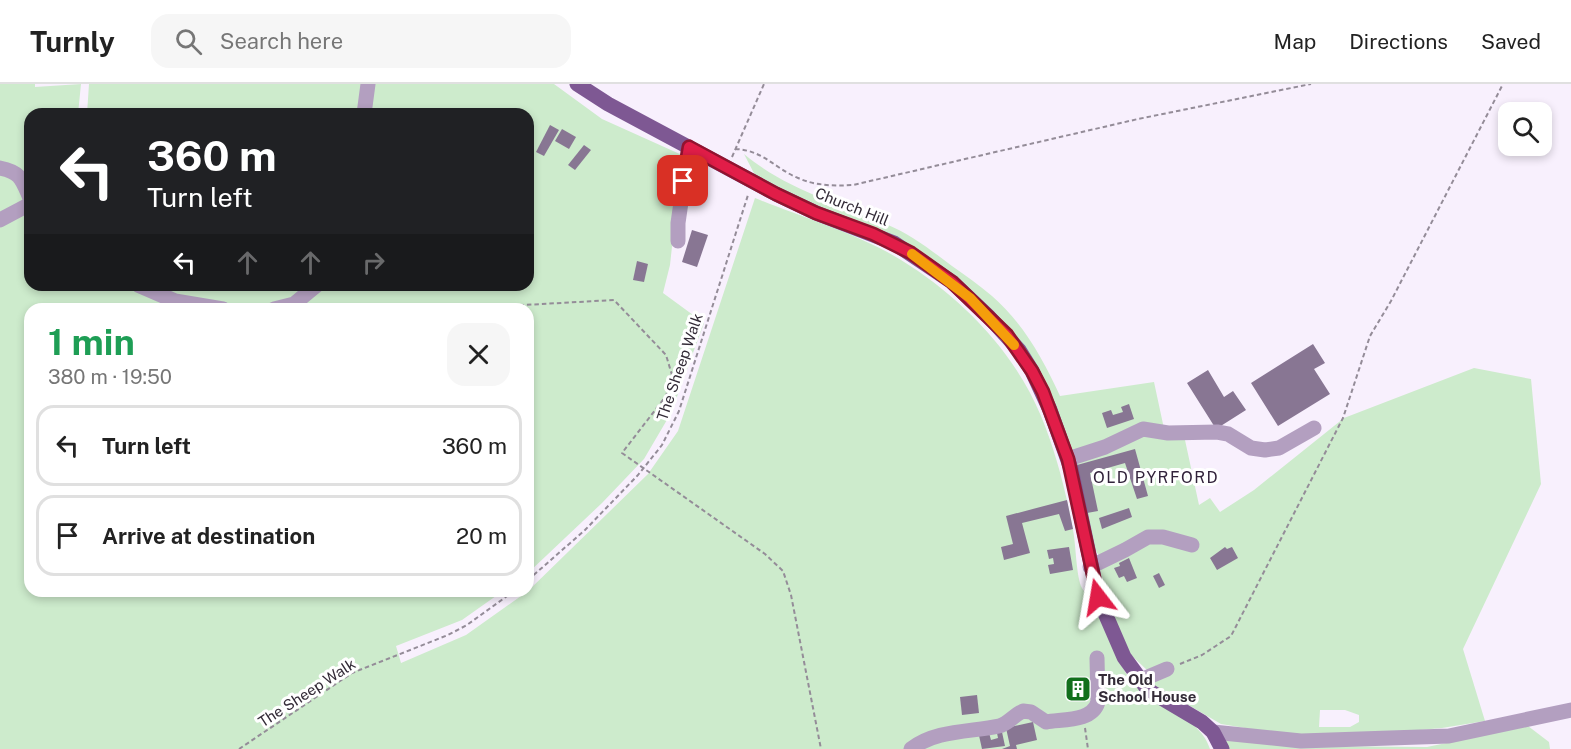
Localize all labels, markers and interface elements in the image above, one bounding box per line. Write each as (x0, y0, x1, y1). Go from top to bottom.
search box (151, 14, 571, 68)
text: Turnly (30, 25, 115, 58)
icon: search (172, 25, 205, 58)
text: Search here (220, 28, 343, 54)
text: Map (1274, 29, 1316, 54)
text: Directions (1349, 29, 1448, 54)
text: Saved (1481, 29, 1541, 54)
map controls (1498, 102, 1552, 156)
button: search (1498, 102, 1552, 156)
text: 360 m (147, 131, 277, 180)
icon: left (48, 132, 126, 210)
pin (657, 155, 708, 206)
icon: arrive (666, 164, 699, 197)
text: Turn left (147, 181, 253, 213)
street label: Church Hill (813, 184, 892, 229)
icon: left (168, 246, 201, 279)
icon: ahead (231, 246, 264, 279)
icon: ahead (294, 246, 327, 279)
icon: right (357, 246, 390, 279)
street label: The Sheep Walk (653, 311, 706, 423)
text: 1 min (48, 321, 135, 363)
button: close (447, 323, 510, 386)
text: 380 m · 19:50 (48, 365, 172, 389)
icon: left (51, 429, 84, 462)
text: Turn left (102, 433, 191, 459)
text: 360 m (442, 433, 507, 459)
district label: OLD PYRFORD (1093, 468, 1219, 487)
icon: arrive (51, 519, 84, 552)
text: Arrive at destination (102, 523, 315, 549)
text: 20 m (456, 523, 507, 549)
position arrow (1066, 565, 1130, 629)
street label: The Sheep Walk (255, 655, 358, 730)
place label: The Old School House (1098, 671, 1196, 705)
building icon: The Old School House (1063, 674, 1093, 704)

